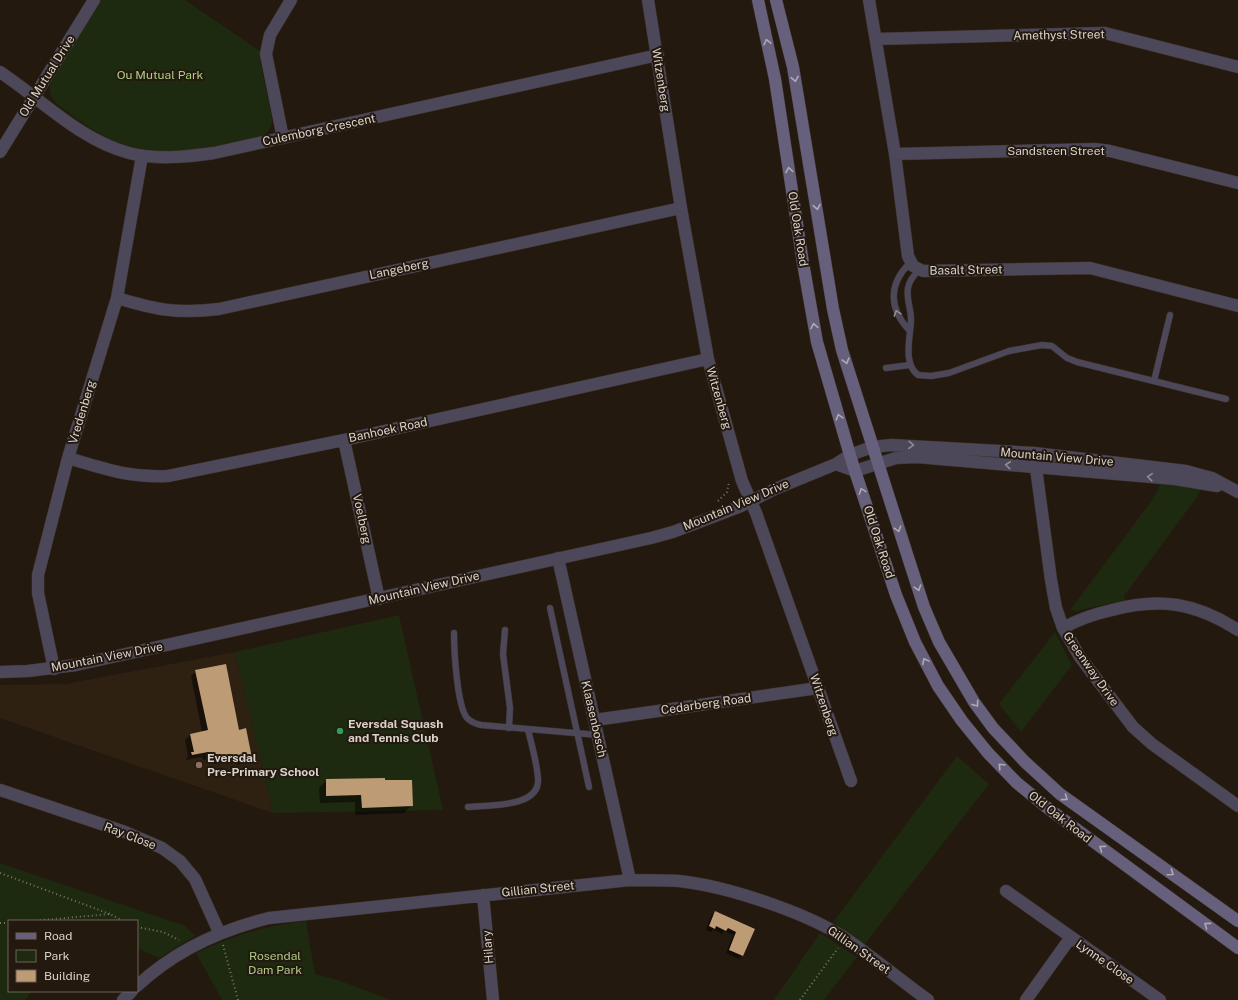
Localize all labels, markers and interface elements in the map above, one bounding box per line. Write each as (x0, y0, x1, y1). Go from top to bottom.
street label: Amethyst Street (1013, 27, 1105, 43)
street label: Old Mutual Drive (16, 33, 78, 119)
one-way arrow (763, 39, 772, 46)
street label: Witzenberg (649, 47, 673, 113)
park label: Ou Mutual Park (117, 68, 204, 82)
one-way arrow (790, 76, 799, 82)
street label: Culemborg Crescent (261, 111, 377, 149)
street label: Sandsteen Street (1007, 144, 1105, 158)
one-way arrow (785, 167, 794, 173)
street label: Old Oak Road (785, 191, 811, 267)
one-way arrow (812, 204, 820, 210)
street label: Langeberg (368, 256, 430, 282)
street label: Basalt Street (929, 262, 1003, 278)
one-way arrow (894, 309, 902, 316)
one-way arrow (810, 323, 819, 329)
one-way arrow (841, 358, 849, 364)
street label: Witzenberg (703, 365, 735, 431)
street label: Vredenberg (66, 378, 98, 446)
one-way arrow (835, 414, 844, 421)
street label: Banhoek Road (347, 415, 429, 445)
one-way arrow (908, 441, 914, 449)
street label: Mountain View Drive (1000, 445, 1114, 469)
one-way arrow (1005, 460, 1011, 469)
one-way arrow (1147, 472, 1153, 481)
street label: Mountain View Drive (681, 476, 791, 534)
one-way arrow (859, 488, 867, 495)
street label: Voelberg (350, 493, 374, 545)
street label: Old Oak Road (861, 504, 897, 580)
one-way arrow (894, 525, 902, 532)
street label: Mountain View Drive (367, 568, 481, 608)
one-way arrow (913, 585, 922, 592)
street label: Greenway Drive (1060, 629, 1122, 709)
street label: Mountain View Drive (50, 639, 164, 675)
one-way arrow (922, 658, 930, 666)
street label: Witzenberg (807, 672, 841, 738)
street label: Klaasenbosch (578, 679, 610, 759)
street label: Cedarberg Road (660, 691, 752, 717)
one-way arrow (971, 700, 978, 707)
place label: Eversdal Squash and Tennis Club (348, 717, 443, 745)
marker: Eversdal Squash and Tennis Club (335, 726, 345, 736)
place label: Eversdal Pre-Primary School (207, 751, 319, 779)
marker: Eversdal Pre-Primary School (194, 760, 204, 770)
one-way arrow (998, 763, 1006, 771)
street label: Old Oak Road (1026, 788, 1094, 846)
one-way arrow (1061, 793, 1068, 800)
street label: Ray Close (102, 820, 158, 852)
one-way arrow (1099, 846, 1106, 853)
one-way arrow (1167, 869, 1174, 876)
street label: Gillian Street (501, 878, 576, 900)
legend (8, 920, 138, 992)
street label: Gillian Street (825, 923, 893, 977)
one-way arrow (1204, 923, 1211, 930)
text: Road (44, 929, 72, 943)
street label: Hilary (480, 929, 496, 964)
street label: Lynne Close (1073, 937, 1137, 987)
text: Park (44, 949, 70, 963)
park label: Rosendal Dam Park (248, 949, 302, 977)
text: Building (44, 969, 90, 983)

